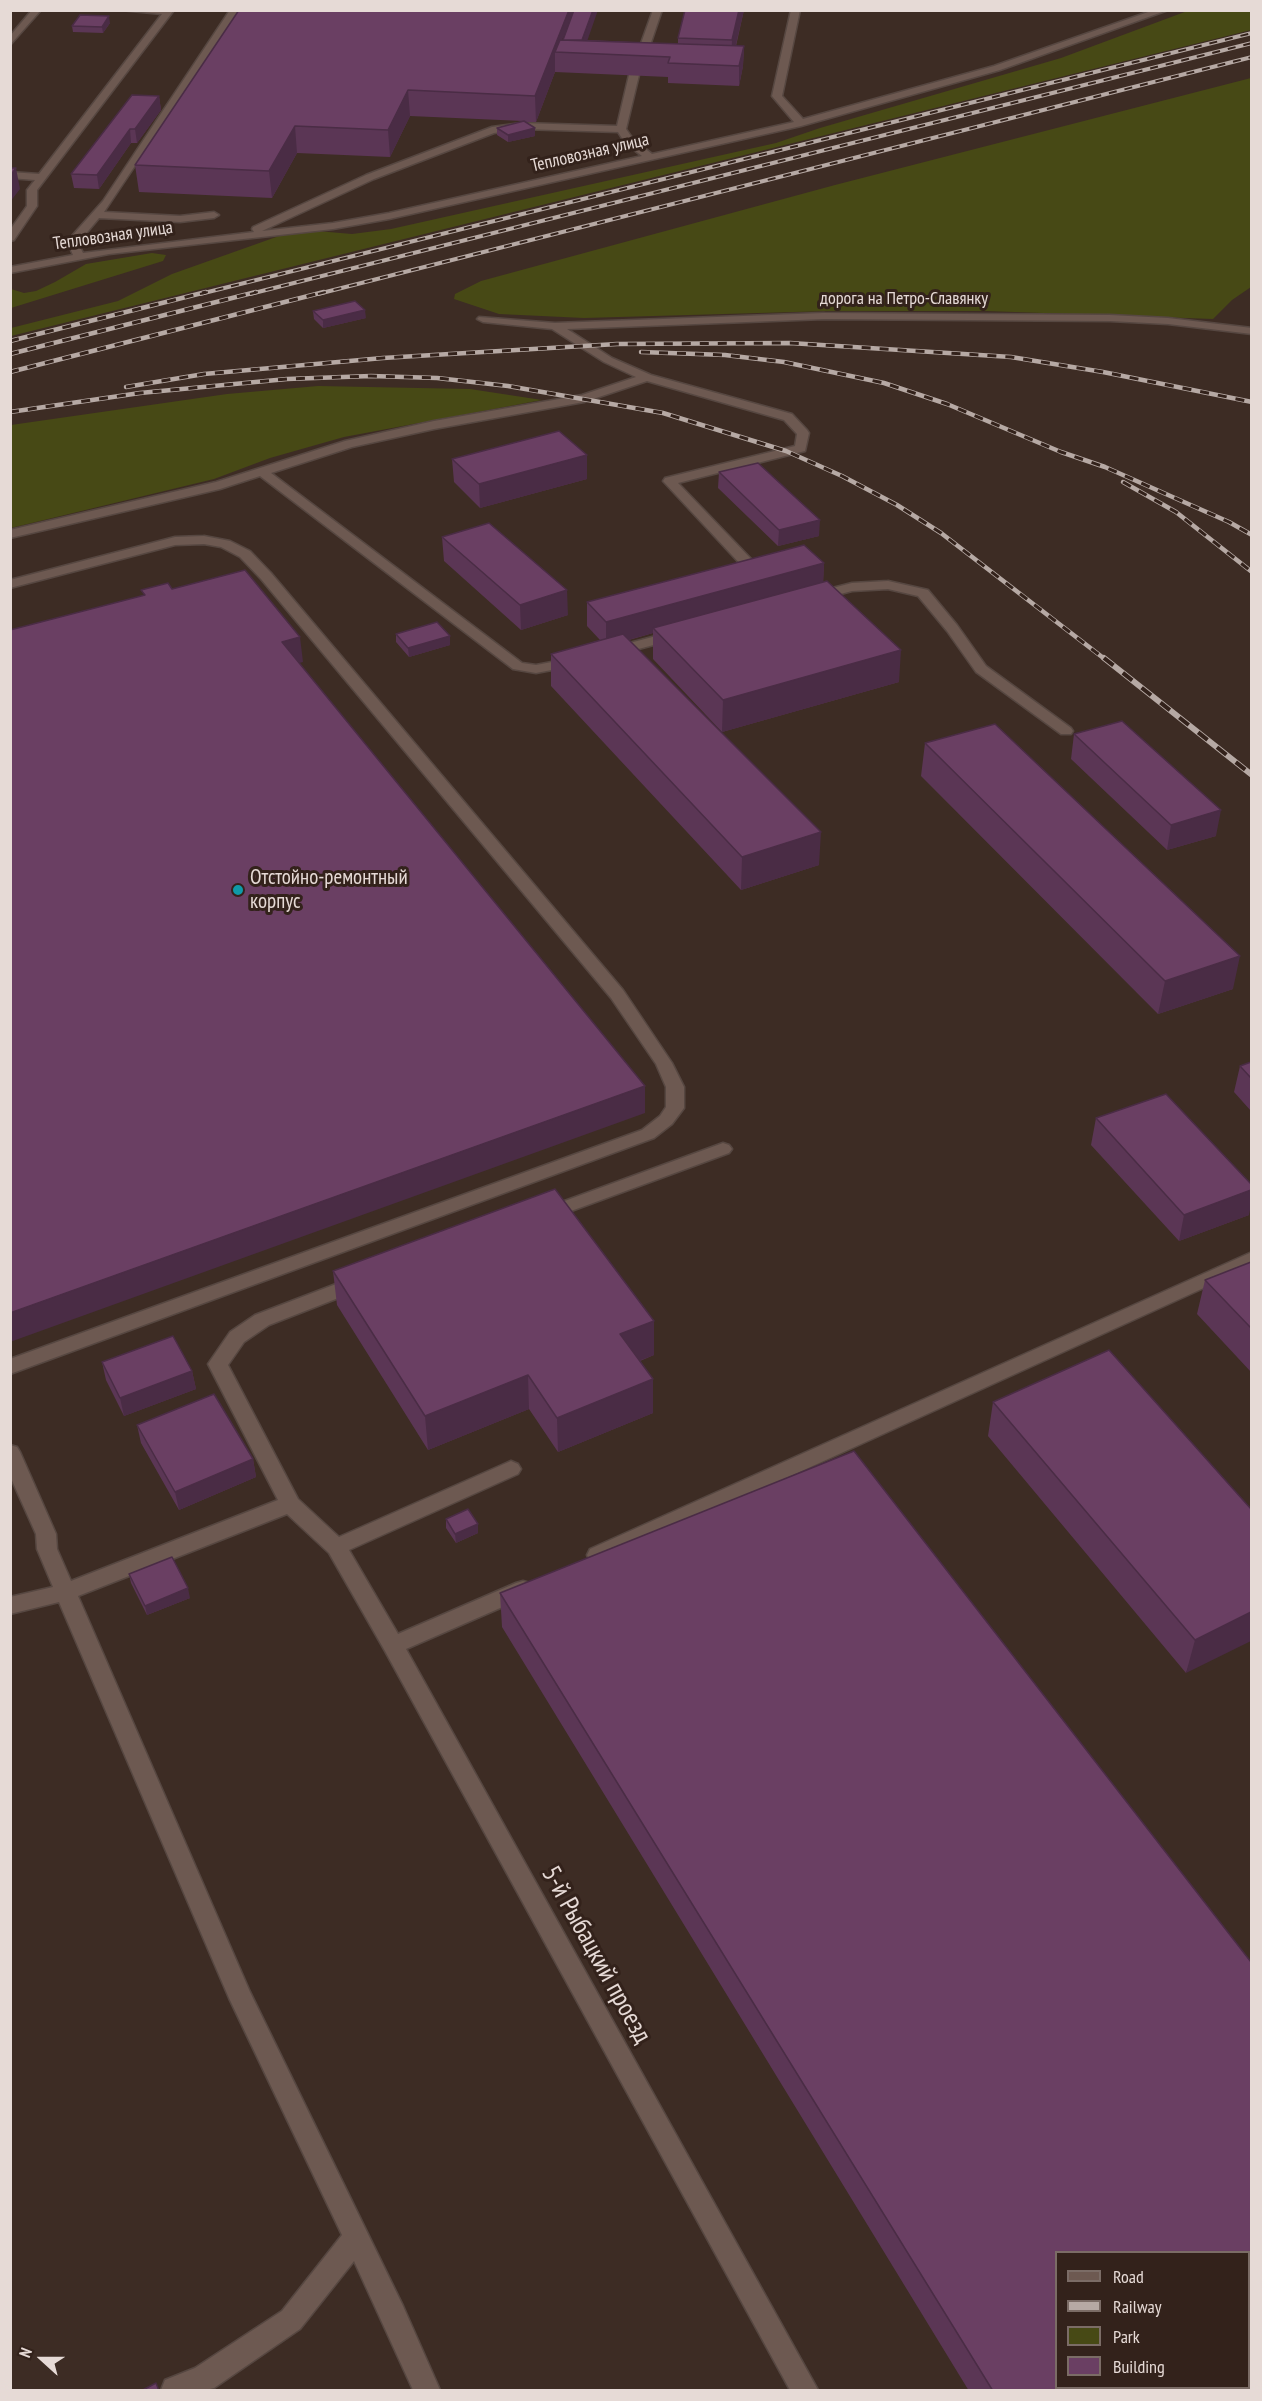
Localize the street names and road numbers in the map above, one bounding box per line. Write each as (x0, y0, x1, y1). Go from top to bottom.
street label: Тепловозная улица (529, 129, 651, 177)
street label: Тепловозная улица (52, 217, 174, 255)
street label: дорога на Петро-Славянку (820, 288, 988, 310)
street label: 5-й Рыбацкий проезд (534, 1861, 658, 2049)

